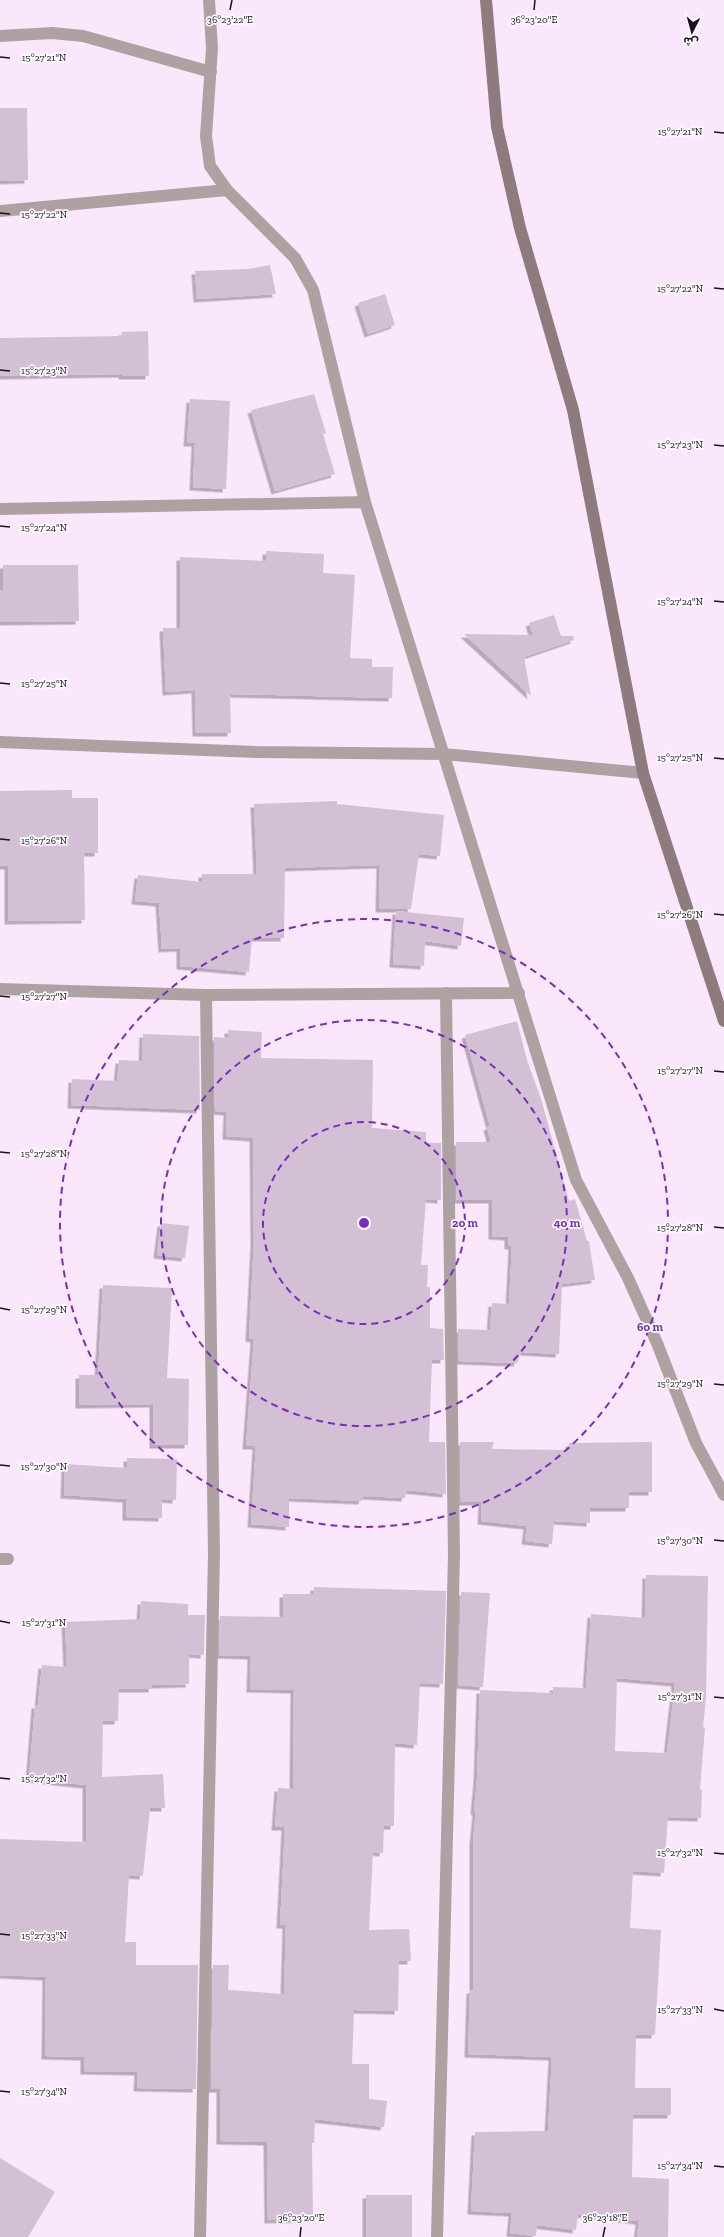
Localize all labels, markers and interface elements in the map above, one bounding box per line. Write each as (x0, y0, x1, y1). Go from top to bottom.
north arrow (672, 12, 712, 52)
text: 36°23'22"E (207, 14, 253, 26)
text: 36°23'20"E (511, 14, 557, 26)
text: ش (683, 34, 699, 49)
text: 15°27'21"N (22, 52, 67, 64)
text: 15°27'21"N (658, 126, 703, 138)
text: 15°27'22"N (21, 209, 68, 221)
text: 15°27'22"N (657, 283, 704, 295)
text: 15°27'23"N (21, 365, 68, 377)
text: 15°27'23"N (657, 439, 704, 451)
text: 15°27'24"N (21, 522, 68, 534)
text: 15°27'24"N (657, 596, 704, 608)
text: 15°27'25"N (21, 678, 68, 690)
text: 15°27'25"N (657, 752, 704, 764)
text: 15°27'26"N (21, 835, 68, 847)
text: 15°27'26"N (657, 909, 704, 921)
text: 15°27'27"N (21, 991, 67, 1003)
text: 15°27'27"N (657, 1065, 703, 1077)
text: 15°27'28"N (21, 1148, 68, 1160)
centre of rings (357, 1216, 371, 1230)
text: 20 m (452, 1216, 479, 1230)
text: 40 m (554, 1216, 581, 1230)
text: 15°27'28"N (657, 1222, 704, 1234)
text: 15°27'29"N (21, 1304, 68, 1316)
text: 60 m (637, 1320, 664, 1334)
text: 15°27'29"N (657, 1378, 704, 1390)
text: 15°27'30"N (21, 1461, 68, 1473)
text: 15°27'30"N (657, 1535, 704, 1547)
text: 15°27'31"N (22, 1617, 67, 1629)
text: 15°27'31"N (658, 1691, 703, 1703)
text: 15°27'32"N (21, 1773, 68, 1785)
text: 15°27'32"N (657, 1847, 704, 1859)
text: 15°27'33"N (21, 1930, 67, 1942)
text: 15°27'33"N (657, 2004, 703, 2016)
text: 15°27'34"N (21, 2086, 68, 2098)
text: 15°27'34"N (657, 2160, 704, 2172)
text: 36°23'20"E (278, 2212, 324, 2224)
text: 36°23'18"E (583, 2212, 628, 2224)

